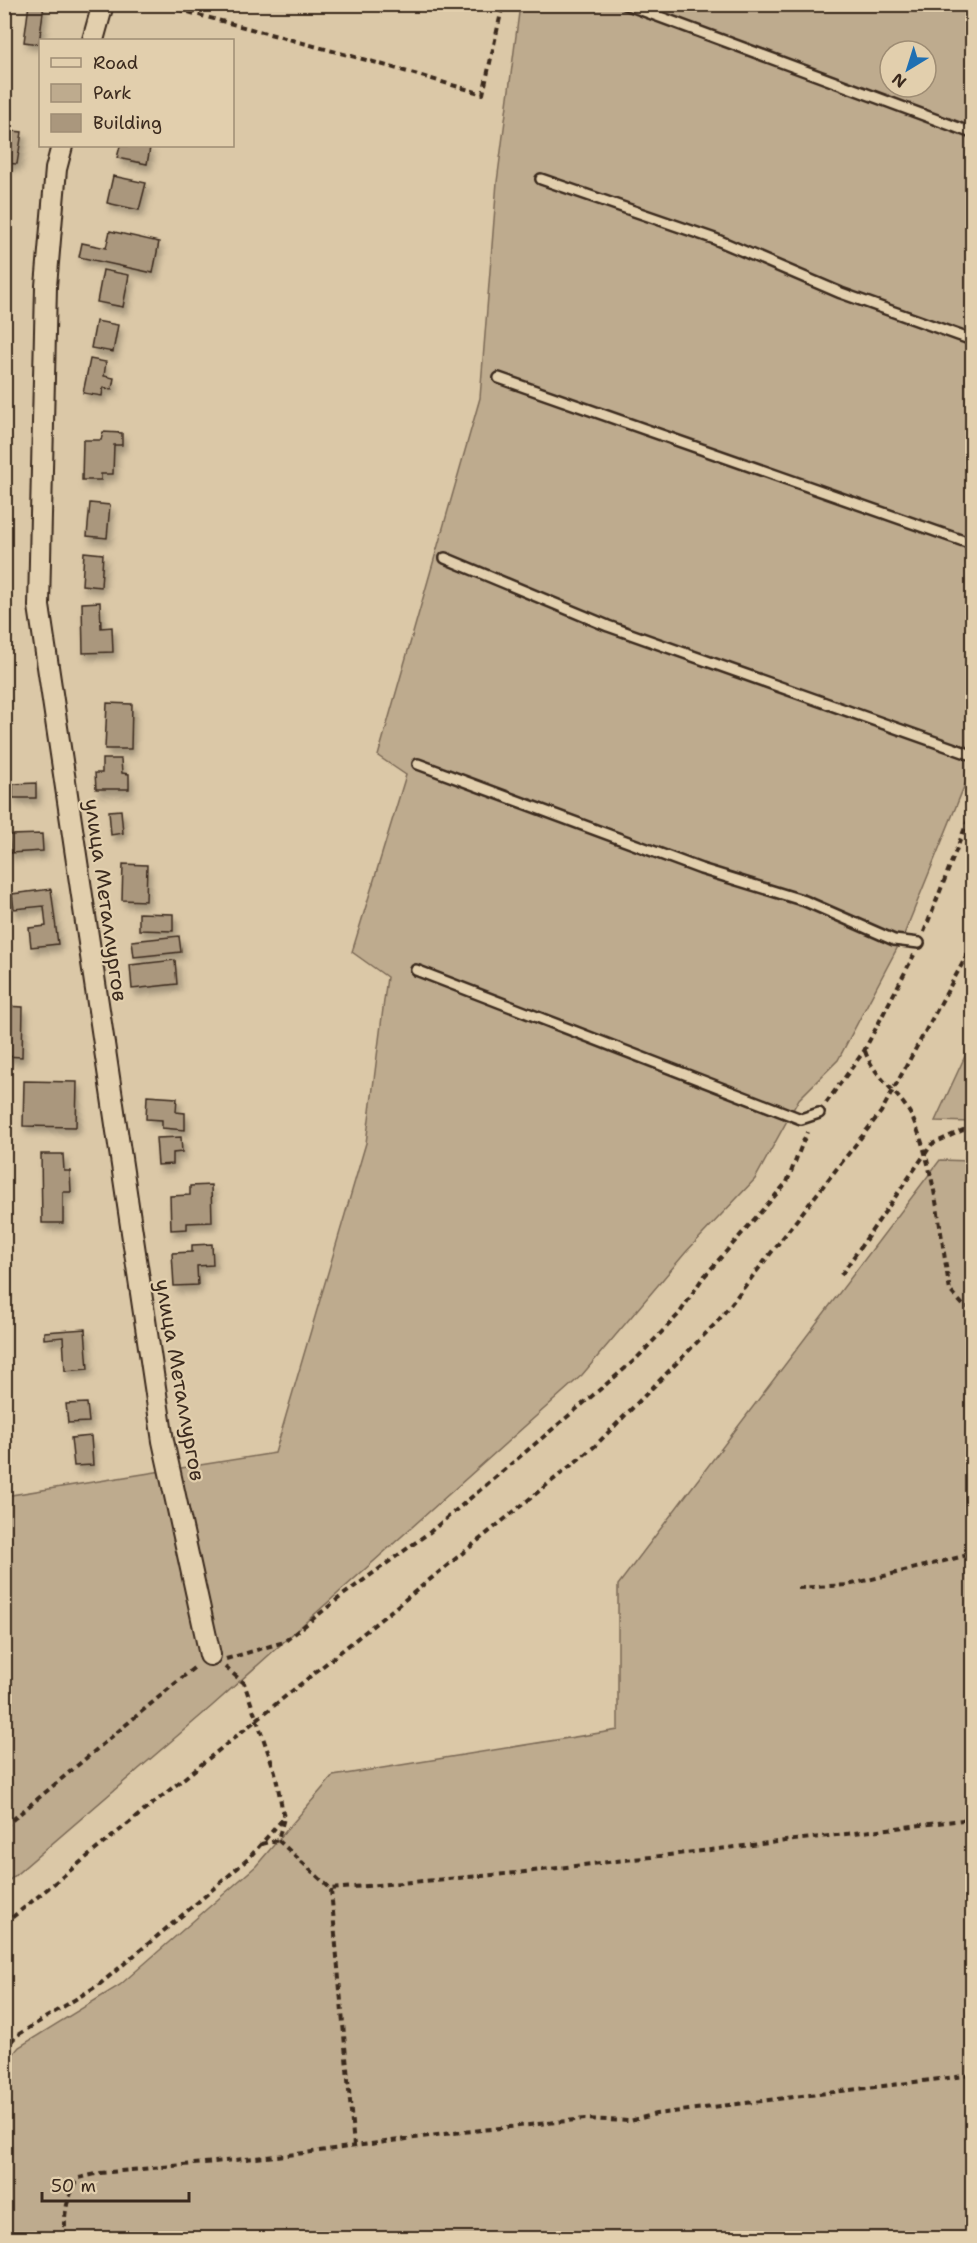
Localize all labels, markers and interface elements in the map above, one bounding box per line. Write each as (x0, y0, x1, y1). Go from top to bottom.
legend (39, 39, 234, 147)
north arrow (878, 39, 938, 99)
text: Road (93, 51, 138, 75)
text: N (888, 68, 911, 93)
text: Park (93, 81, 132, 105)
text: Building (93, 111, 162, 135)
street label: улица Металлургов (78, 797, 134, 1003)
street label: улица Металлургов (148, 1277, 212, 1483)
scale bar (42, 2165, 189, 2203)
text: 50 m (51, 2174, 96, 2198)

